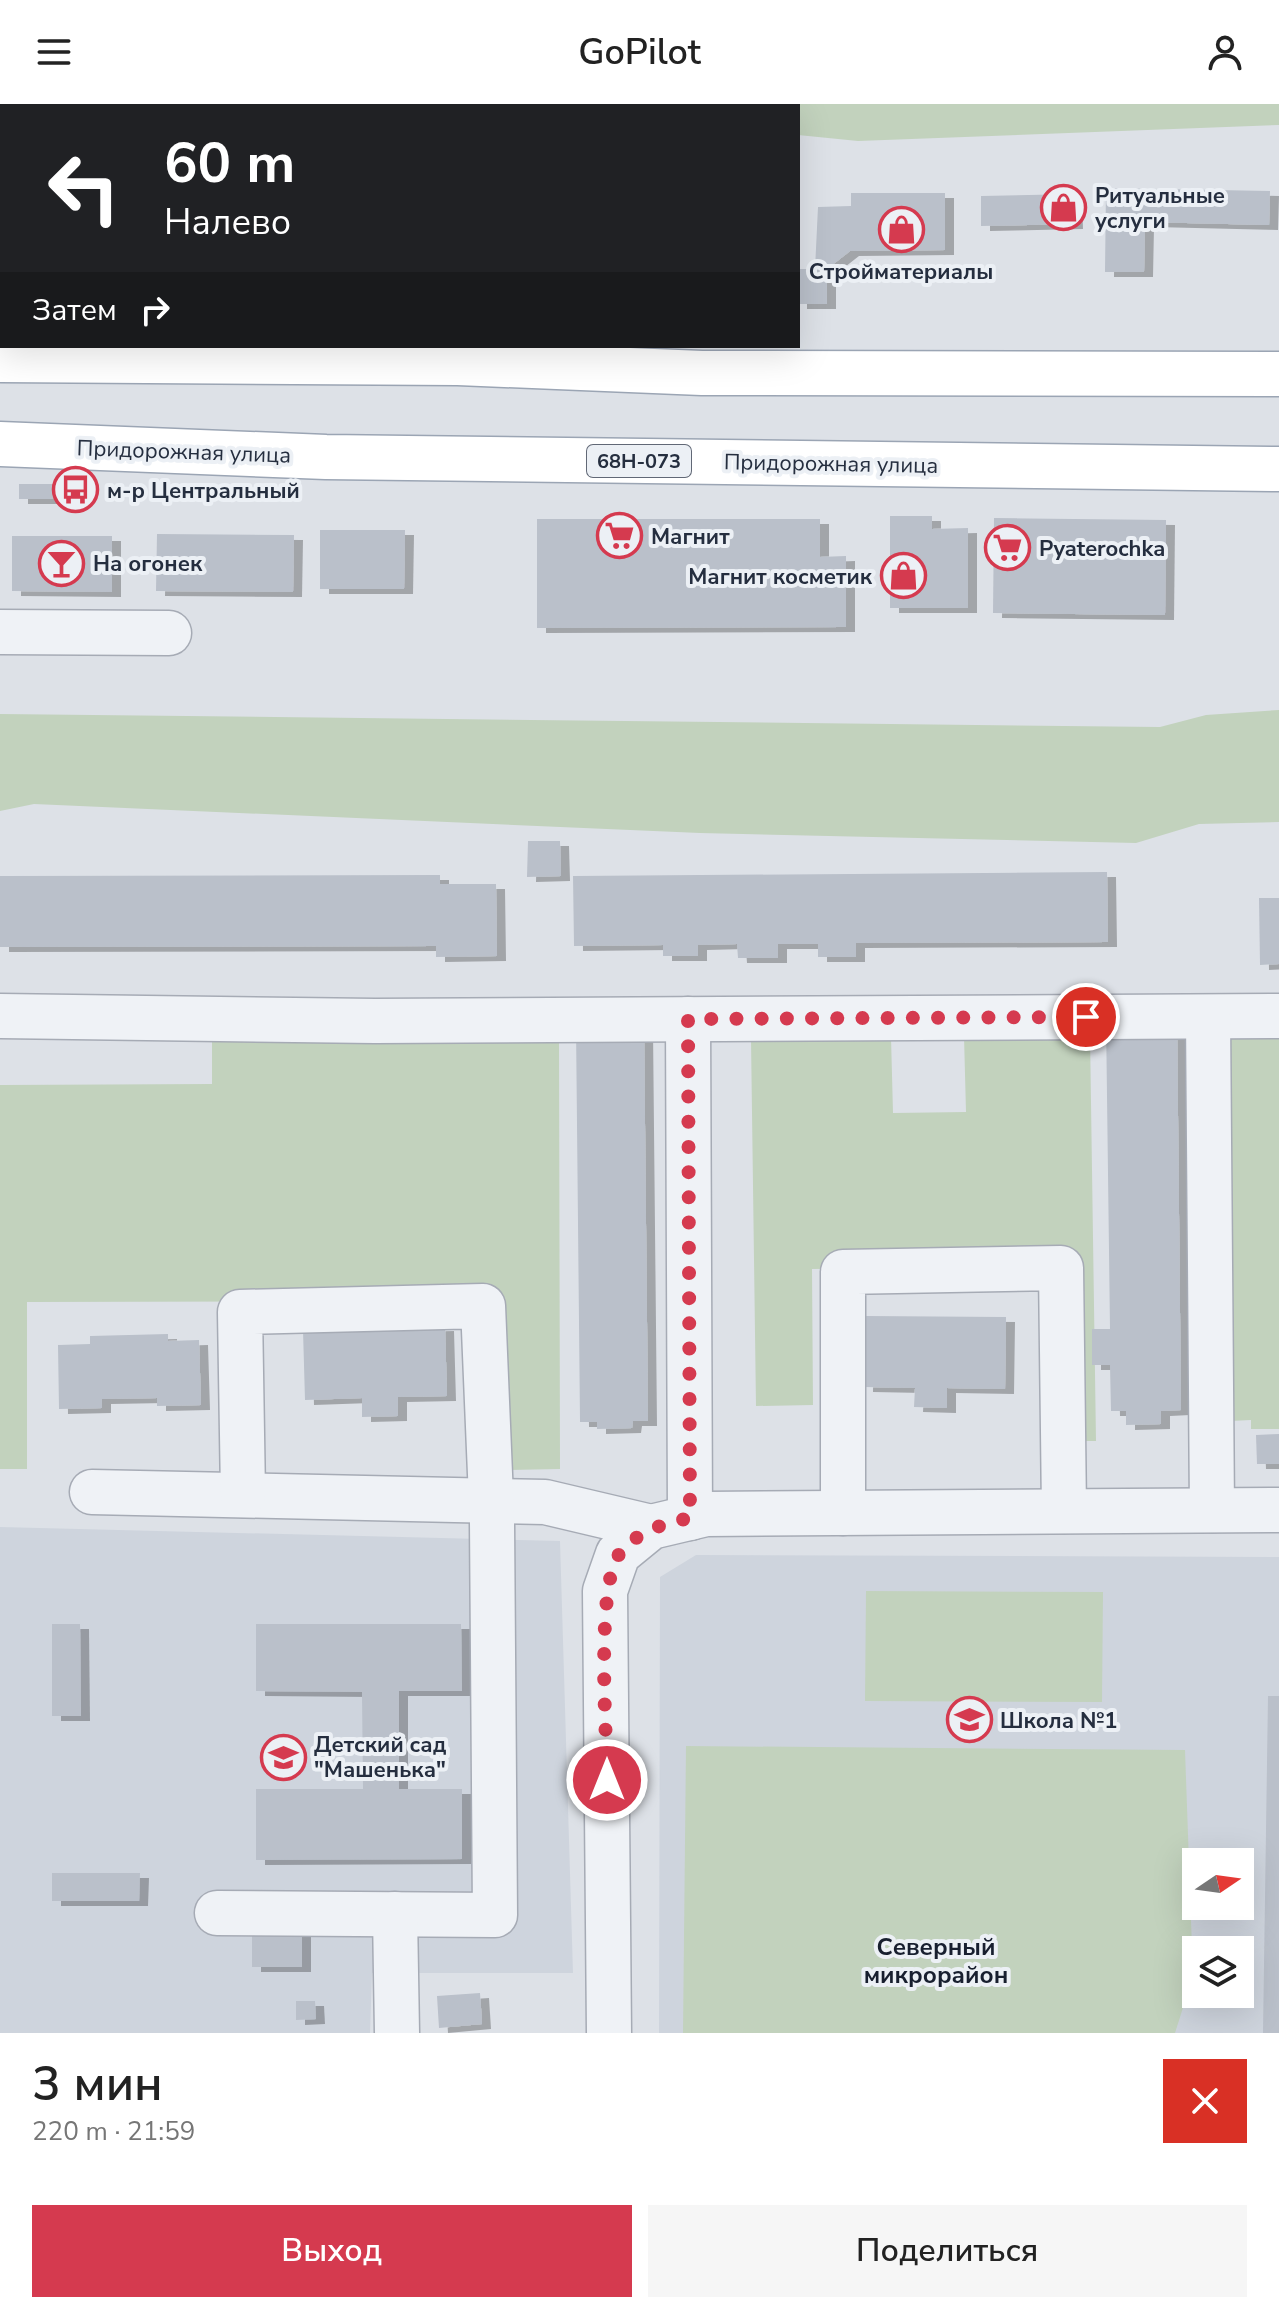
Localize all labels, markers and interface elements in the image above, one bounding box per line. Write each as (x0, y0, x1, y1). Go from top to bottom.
text: GoPilot (578, 28, 701, 77)
icon: menu (32, 30, 76, 74)
icon: person (1203, 30, 1247, 74)
text: 60 m (164, 125, 295, 202)
icon: left (32, 136, 136, 240)
place label: Ритуальные услуги (1095, 181, 1225, 236)
shop icon: Ритуальные услуги (1040, 184, 1088, 232)
text: Налево (164, 198, 291, 247)
shop icon: Стройматериалы (877, 206, 925, 254)
place label: Стройматериалы (809, 257, 993, 287)
icon: right (133, 288, 177, 332)
text: Затем (32, 290, 117, 331)
street label: Придорожная улица (76, 433, 292, 471)
road number: 68Н-073 (587, 445, 691, 477)
street label: Придорожная улица (724, 447, 938, 481)
bus stop icon: м-р Центральный (52, 466, 100, 514)
place label: м-р Центральный (107, 476, 300, 506)
supermarket icon: Магнит (596, 512, 644, 560)
place label: Магнит (651, 522, 730, 552)
supermarket icon: Pyaterochka (984, 524, 1032, 572)
place label: Pyaterochka (1039, 534, 1165, 564)
bar icon: На огонек (38, 539, 86, 587)
place label: На огонек (93, 549, 203, 579)
shop icon: Магнит косметик (879, 552, 927, 600)
place label: Магнит косметик (688, 562, 873, 592)
pin (1052, 983, 1120, 1051)
icon: arrive (1064, 995, 1108, 1039)
school or university icon: Школа №1 (945, 1696, 993, 1744)
place label: Школа №1 (1000, 1706, 1117, 1736)
place label: Детский сад "Машенька" (314, 1730, 447, 1785)
school or university icon: Детский сад "Машенька" (259, 1733, 307, 1781)
position arrow (565, 1738, 649, 1822)
north arrow (1182, 1848, 1254, 1920)
map controls (1182, 1848, 1254, 2008)
district label: Северный микрорайон (864, 1931, 1008, 1991)
button: layers (1182, 1936, 1254, 2008)
text: 3 мин (32, 2051, 163, 2117)
button: close (1163, 2059, 1247, 2143)
text: 220 m · 21:59 (32, 2114, 195, 2149)
button: Выход (32, 2205, 632, 2297)
button: Поделиться (648, 2205, 1247, 2297)

